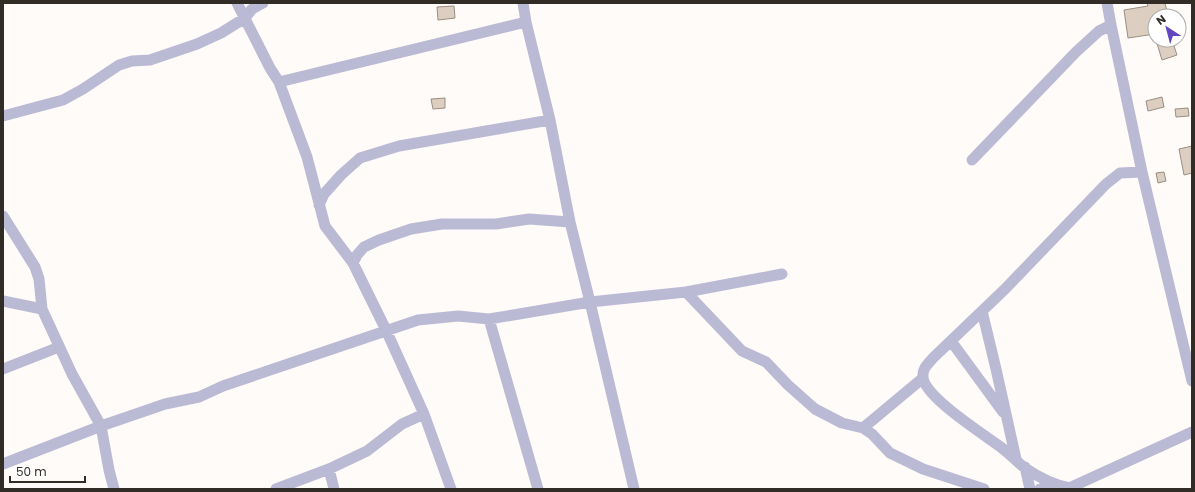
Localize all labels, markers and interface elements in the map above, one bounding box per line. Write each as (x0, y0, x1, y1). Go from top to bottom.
north arrow (1147, 8, 1187, 48)
text: N (1153, 11, 1169, 29)
scale bar (10, 458, 85, 484)
text: 50 m (16, 463, 47, 480)

